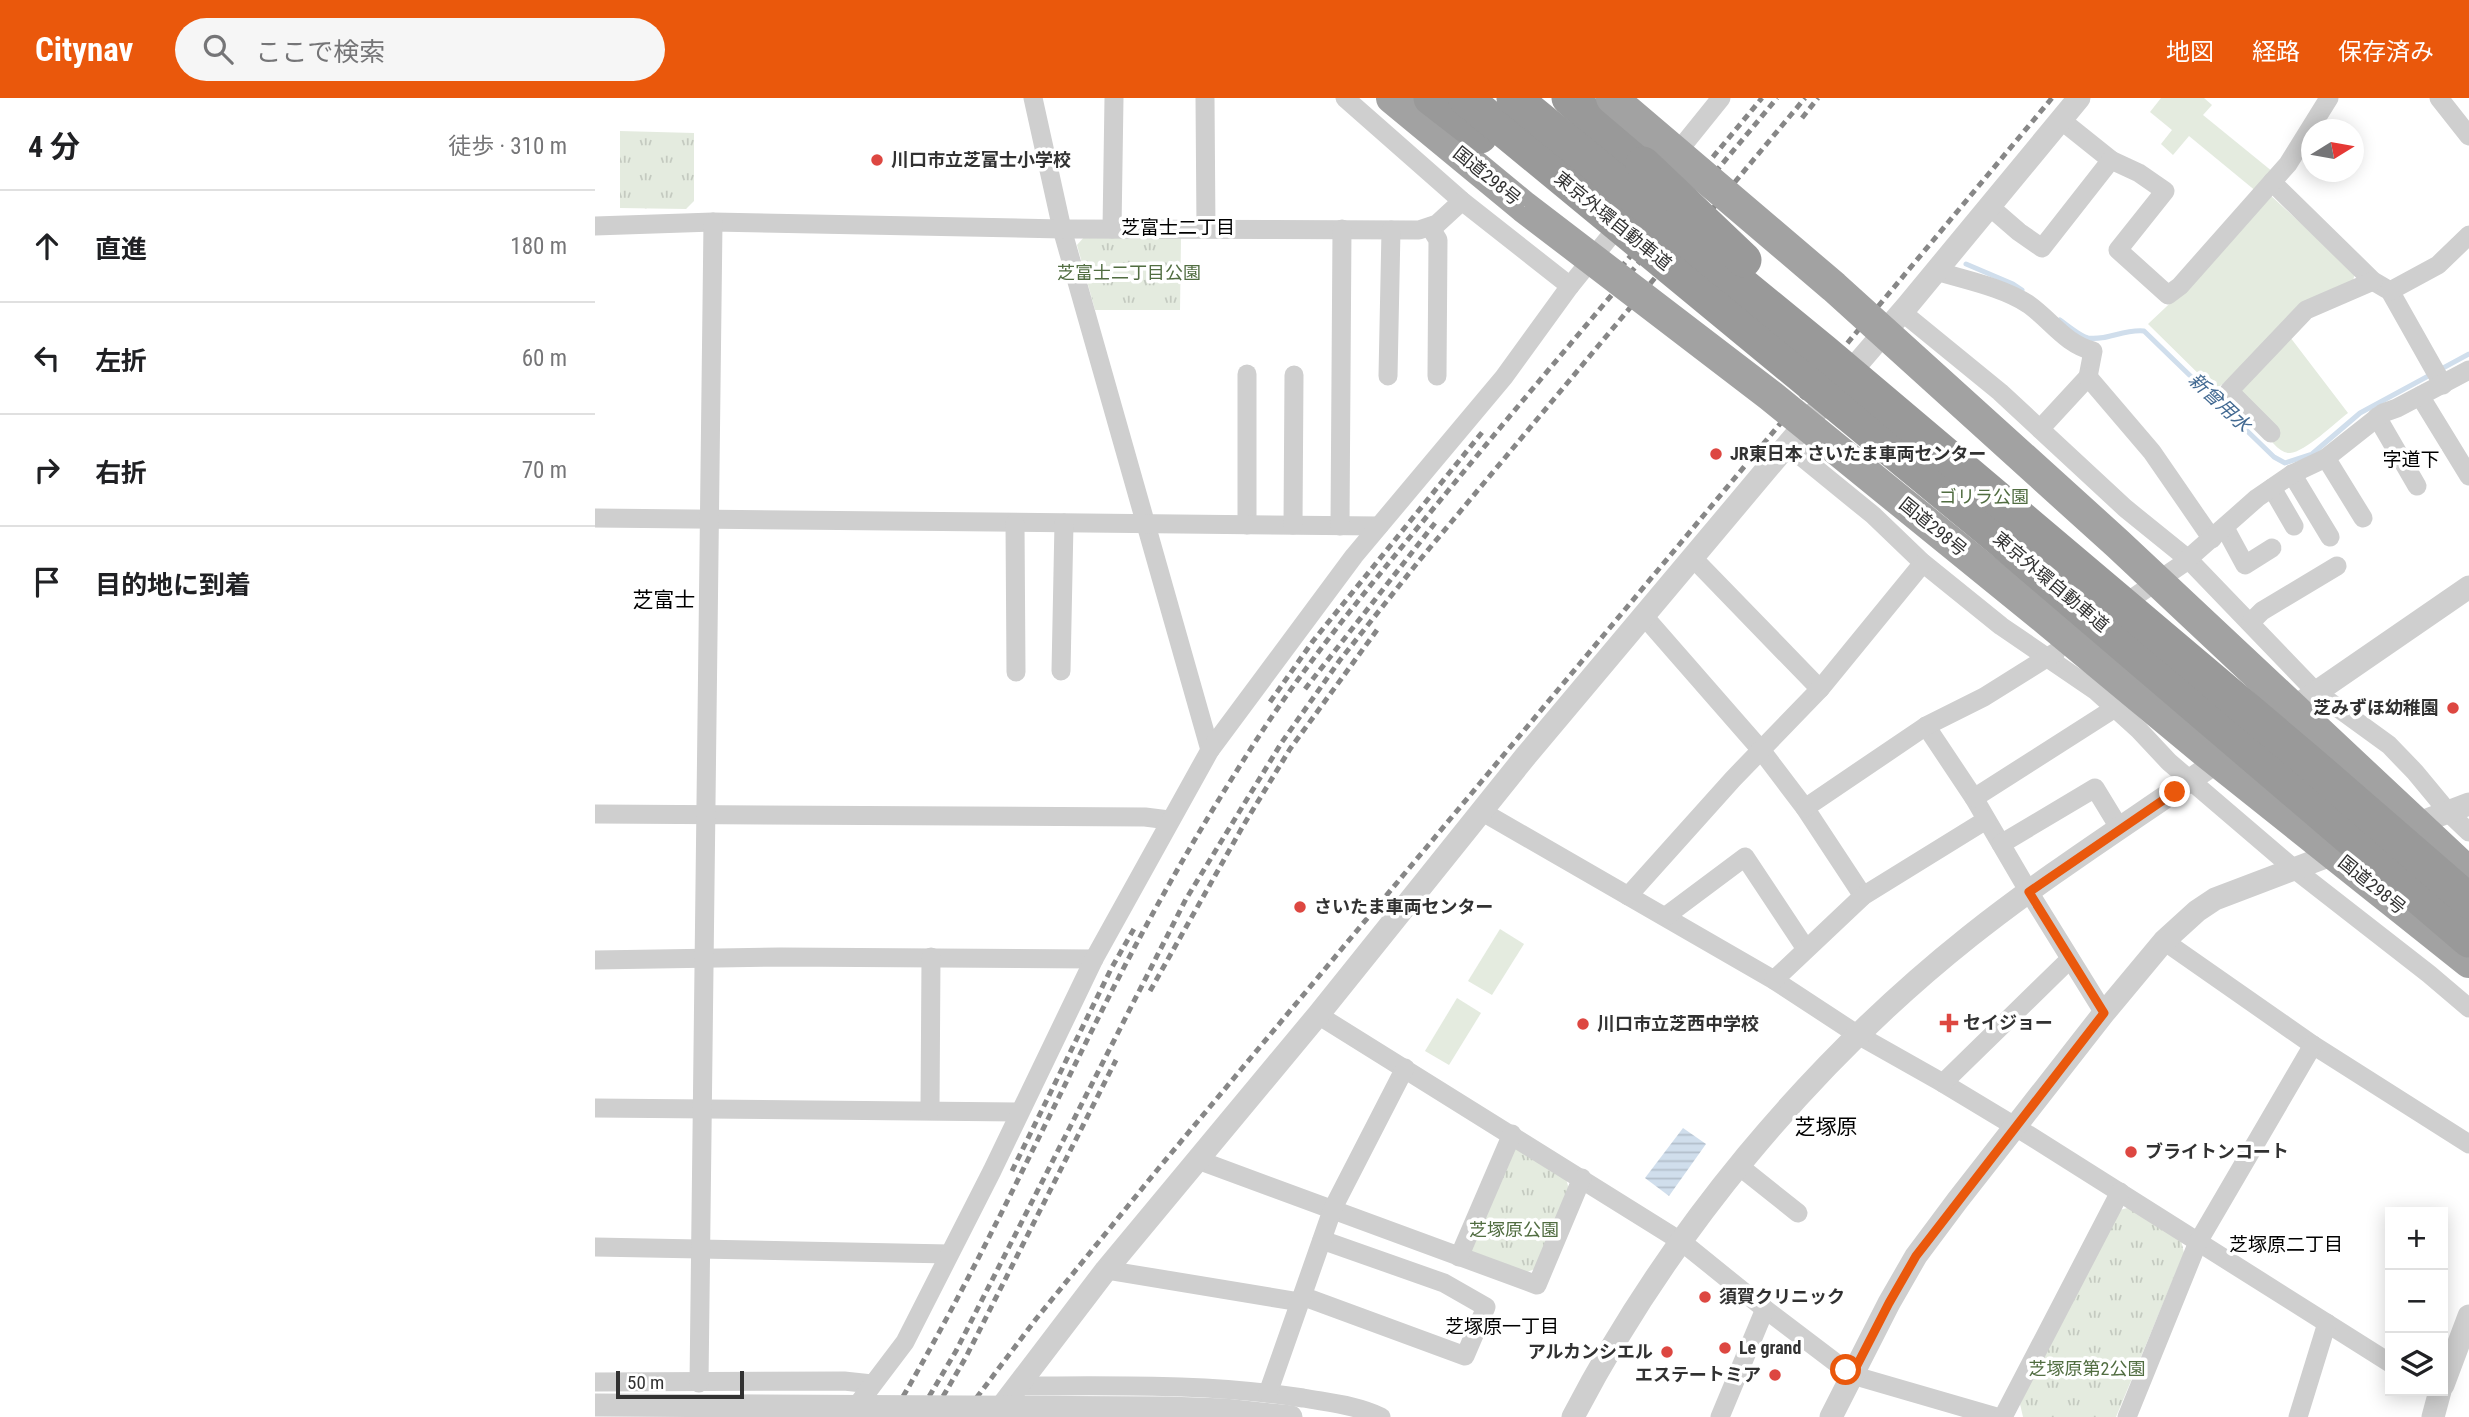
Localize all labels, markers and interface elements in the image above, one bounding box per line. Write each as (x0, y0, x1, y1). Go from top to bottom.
search box (175, 18, 665, 81)
text: Citynav (35, 30, 133, 69)
icon: search (199, 30, 237, 68)
text: ここで検索 (255, 37, 385, 67)
text: 地図 (2166, 38, 2214, 66)
text: 経路 (2252, 38, 2300, 66)
text: 保存済み (2338, 38, 2434, 66)
north arrow (2301, 119, 2364, 182)
text: 4 分 (28, 129, 80, 164)
text: 徒歩 · 310 m (448, 133, 567, 160)
street label: 国道298号 (1449, 142, 1525, 209)
place label: 川口市立芝富士小学校 (891, 149, 1071, 170)
marker: 川口市立芝富士小学校 (869, 152, 885, 168)
street label: 東京外環自動車道 (1551, 167, 1676, 274)
district label: 芝富士二丁目 (1121, 216, 1235, 239)
icon: ahead (28, 227, 66, 265)
text: 180 m (510, 233, 567, 260)
text: 直進 (95, 234, 147, 264)
park label: 芝富士二丁目公園 (1057, 262, 1201, 283)
icon: left (28, 339, 66, 377)
text: 60 m (522, 345, 567, 372)
text: 左折 (95, 346, 147, 376)
water label: 新曾用水 (2184, 368, 2257, 438)
place label: JR東日本 さいたま車両センター (1730, 443, 1986, 464)
marker: JR東日本 さいたま車両センター (1708, 446, 1724, 462)
district label: 字道下 (2382, 448, 2440, 471)
icon: right (28, 451, 66, 489)
text: 70 m (522, 457, 567, 484)
text: 右折 (95, 458, 147, 488)
park label: ゴリラ公園 (1939, 486, 2029, 507)
street label: 国道298号 (1895, 493, 1971, 560)
street label: 東京外環自動車道 (1989, 527, 2113, 636)
icon: arrive (28, 563, 66, 601)
text: 目的地に到着 (95, 570, 251, 600)
district label: 芝富士 (633, 588, 696, 612)
place label: 芝みずほ幼稚園 (2313, 697, 2439, 718)
marker: 芝みずほ幼稚園 (2445, 700, 2461, 716)
route end (2159, 776, 2190, 807)
street label: 国道298号 (2334, 851, 2410, 918)
place label: さいたま車両センター (1314, 896, 1493, 917)
marker: さいたま車両センター (1292, 899, 1308, 915)
place label: セイジョー (1963, 1012, 2053, 1033)
place label: 川口市立芝西中学校 (1597, 1013, 1759, 1034)
marker: セイジョー (1941, 1015, 1957, 1031)
marker: 川口市立芝西中学校 (1575, 1016, 1591, 1032)
district label: 芝塚原 (1795, 1115, 1858, 1139)
place label: ブライトンコート (2145, 1141, 2289, 1162)
marker: ブライトンコート (2123, 1144, 2139, 1160)
map controls (2385, 1207, 2448, 1396)
button: + (2385, 1207, 2448, 1270)
park label: 芝塚原公園 (1469, 1219, 1559, 1240)
district label: 芝塚原二丁目 (2229, 1233, 2343, 1256)
button: − (2385, 1270, 2448, 1333)
place label: 須賀クリニック (1719, 1286, 1845, 1307)
marker: 須賀クリニック (1697, 1289, 1713, 1305)
district label: 芝塚原一丁目 (1445, 1315, 1559, 1338)
button: layers (2385, 1333, 2448, 1396)
place label: Le grand (1739, 1337, 1801, 1358)
marker: Le grand (1717, 1340, 1733, 1356)
place label: アルカンシエル (1528, 1341, 1653, 1362)
marker: アルカンシエル (1659, 1344, 1675, 1360)
route start (1830, 1354, 1861, 1385)
park label: 芝塚原第2公園 (2029, 1358, 2145, 1379)
place label: エステートミア (1635, 1364, 1761, 1385)
marker: エステートミア (1767, 1367, 1783, 1383)
scale bar (616, 1368, 744, 1400)
text: 50 m (627, 1371, 664, 1394)

